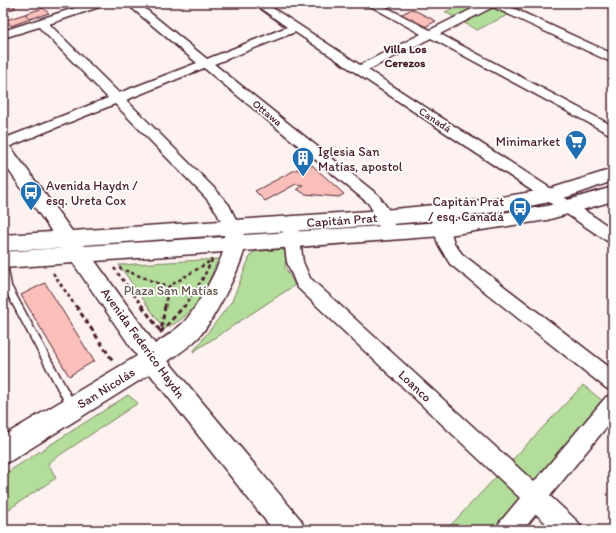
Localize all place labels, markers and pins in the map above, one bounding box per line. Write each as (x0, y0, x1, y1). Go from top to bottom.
supermarket icon: Minimarket (563, 128, 589, 161)
place label: Minimarket (496, 134, 560, 149)
place label: Iglesia San Matías, apostol (318, 144, 403, 174)
building icon: Iglesia San Matías, apostol (290, 145, 316, 178)
place label: Avenida Haydn / esq. Ureta Cox (46, 178, 138, 208)
bus stop icon: Avenida Haydn / esq. Ureta Cox (18, 179, 44, 212)
place label: Capitán Prat / esq. Canadá (428, 194, 504, 224)
bus stop icon: Capitán Prat / esq. Canadá (507, 195, 533, 228)

